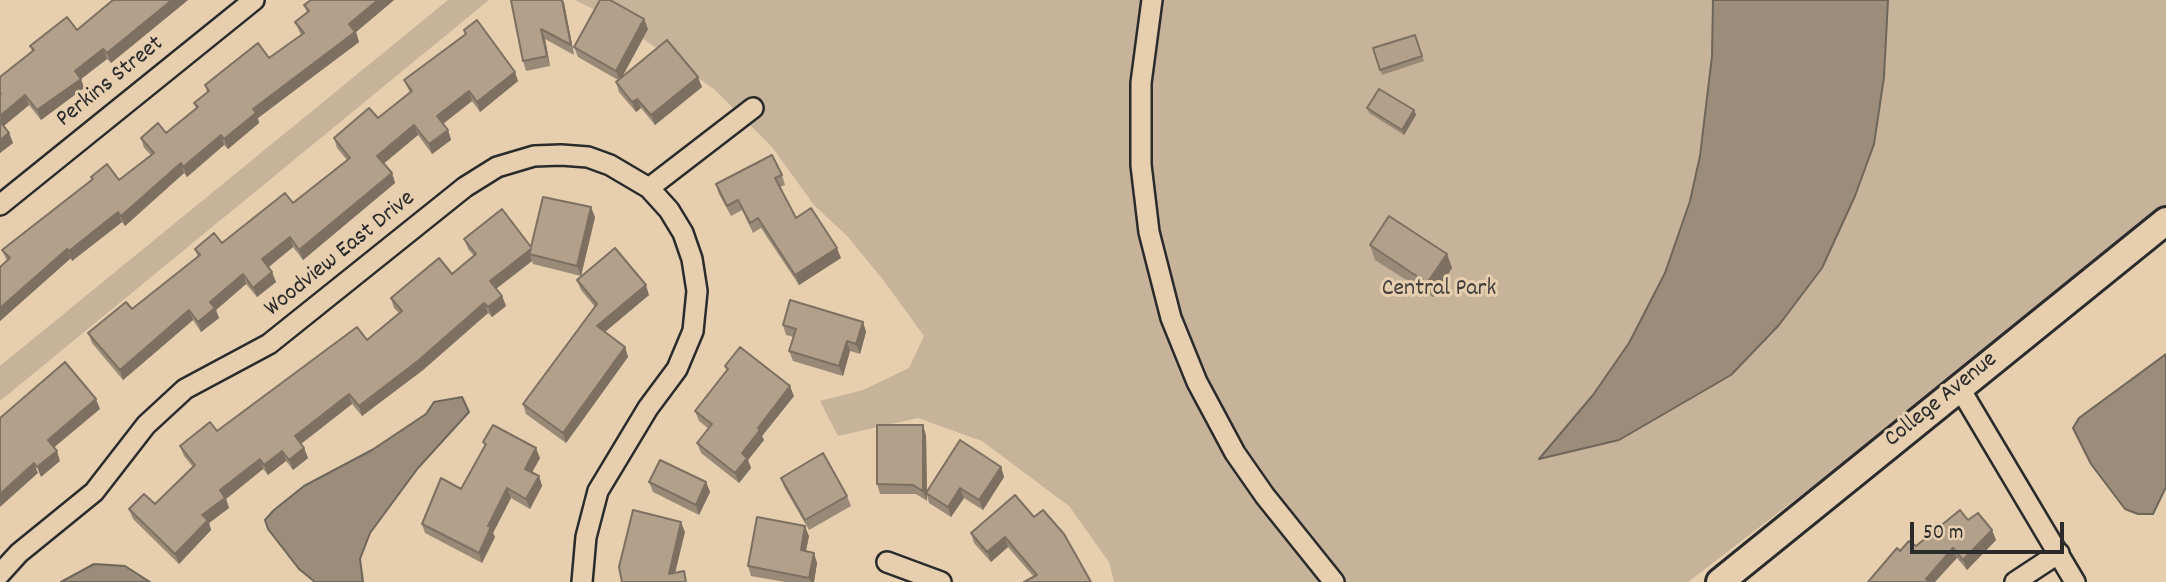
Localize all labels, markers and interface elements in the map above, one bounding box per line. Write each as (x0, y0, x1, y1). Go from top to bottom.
street label: Perkins Street (52, 31, 170, 135)
street label: Woodview East Drive (260, 186, 422, 324)
park label: Central Park (1382, 277, 1496, 305)
street label: College Avenue (1880, 347, 2004, 455)
scale bar (1914, 508, 2068, 552)
text: 50 m (1923, 519, 1963, 549)

